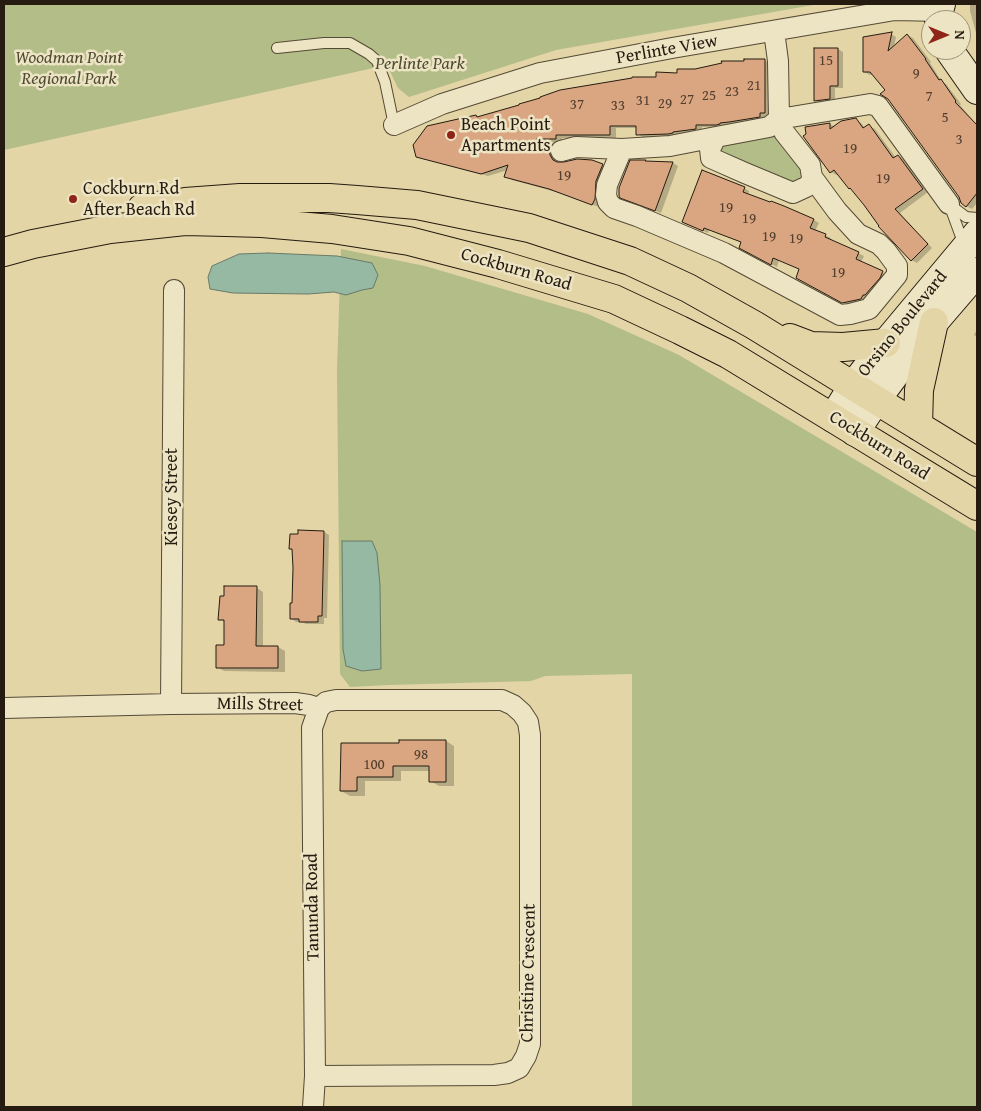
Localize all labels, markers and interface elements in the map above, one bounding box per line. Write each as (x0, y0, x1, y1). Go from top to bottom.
north arrow (921, 10, 971, 60)
street label: Perlinte View (615, 30, 719, 70)
text: N (950, 30, 970, 40)
park label: Woodman Point Regional Park (15, 47, 123, 90)
house number: 15 (819, 52, 833, 70)
park label: Perlinte Park (375, 53, 465, 75)
house number: 9 (912, 65, 920, 83)
house number: 21 (747, 77, 761, 95)
house number: 23 (725, 83, 739, 101)
house number: 25 (702, 87, 716, 105)
house number: 7 (925, 88, 933, 106)
house number: 27 (680, 91, 694, 109)
house number: 31 (636, 92, 650, 110)
house number: 29 (658, 95, 672, 113)
house number: 37 (570, 96, 584, 114)
house number: 33 (611, 97, 625, 115)
house number: 5 (941, 109, 949, 127)
place label: Beach Point Apartments (461, 114, 551, 156)
marker: Beach Point Apartments (445, 129, 457, 141)
house number: 3 (955, 131, 963, 149)
house number: 19 (843, 140, 857, 158)
house number: 19 (557, 167, 571, 185)
house number: 19 (876, 170, 890, 188)
place label: Cockburn Rd After Beach Rd (83, 178, 195, 220)
marker: Cockburn Rd After Beach Rd (67, 193, 79, 205)
house number: 19 (719, 199, 733, 217)
house number: 19 (742, 210, 756, 228)
house number: 19 (762, 228, 776, 246)
house number: 19 (789, 230, 803, 248)
street label: Cockburn Road (458, 244, 574, 296)
house number: 19 (831, 264, 845, 282)
street label: Orsino Boulevard (854, 267, 952, 381)
street label: Cockburn Road (825, 407, 933, 485)
street label: Kiesey Street (161, 448, 183, 546)
street label: Mills Street (217, 693, 303, 717)
house number: 98 (414, 746, 428, 764)
house number: 100 (363, 756, 385, 774)
street label: Tanunda Road (301, 853, 325, 961)
street label: Christine Crescent (517, 903, 541, 1043)

